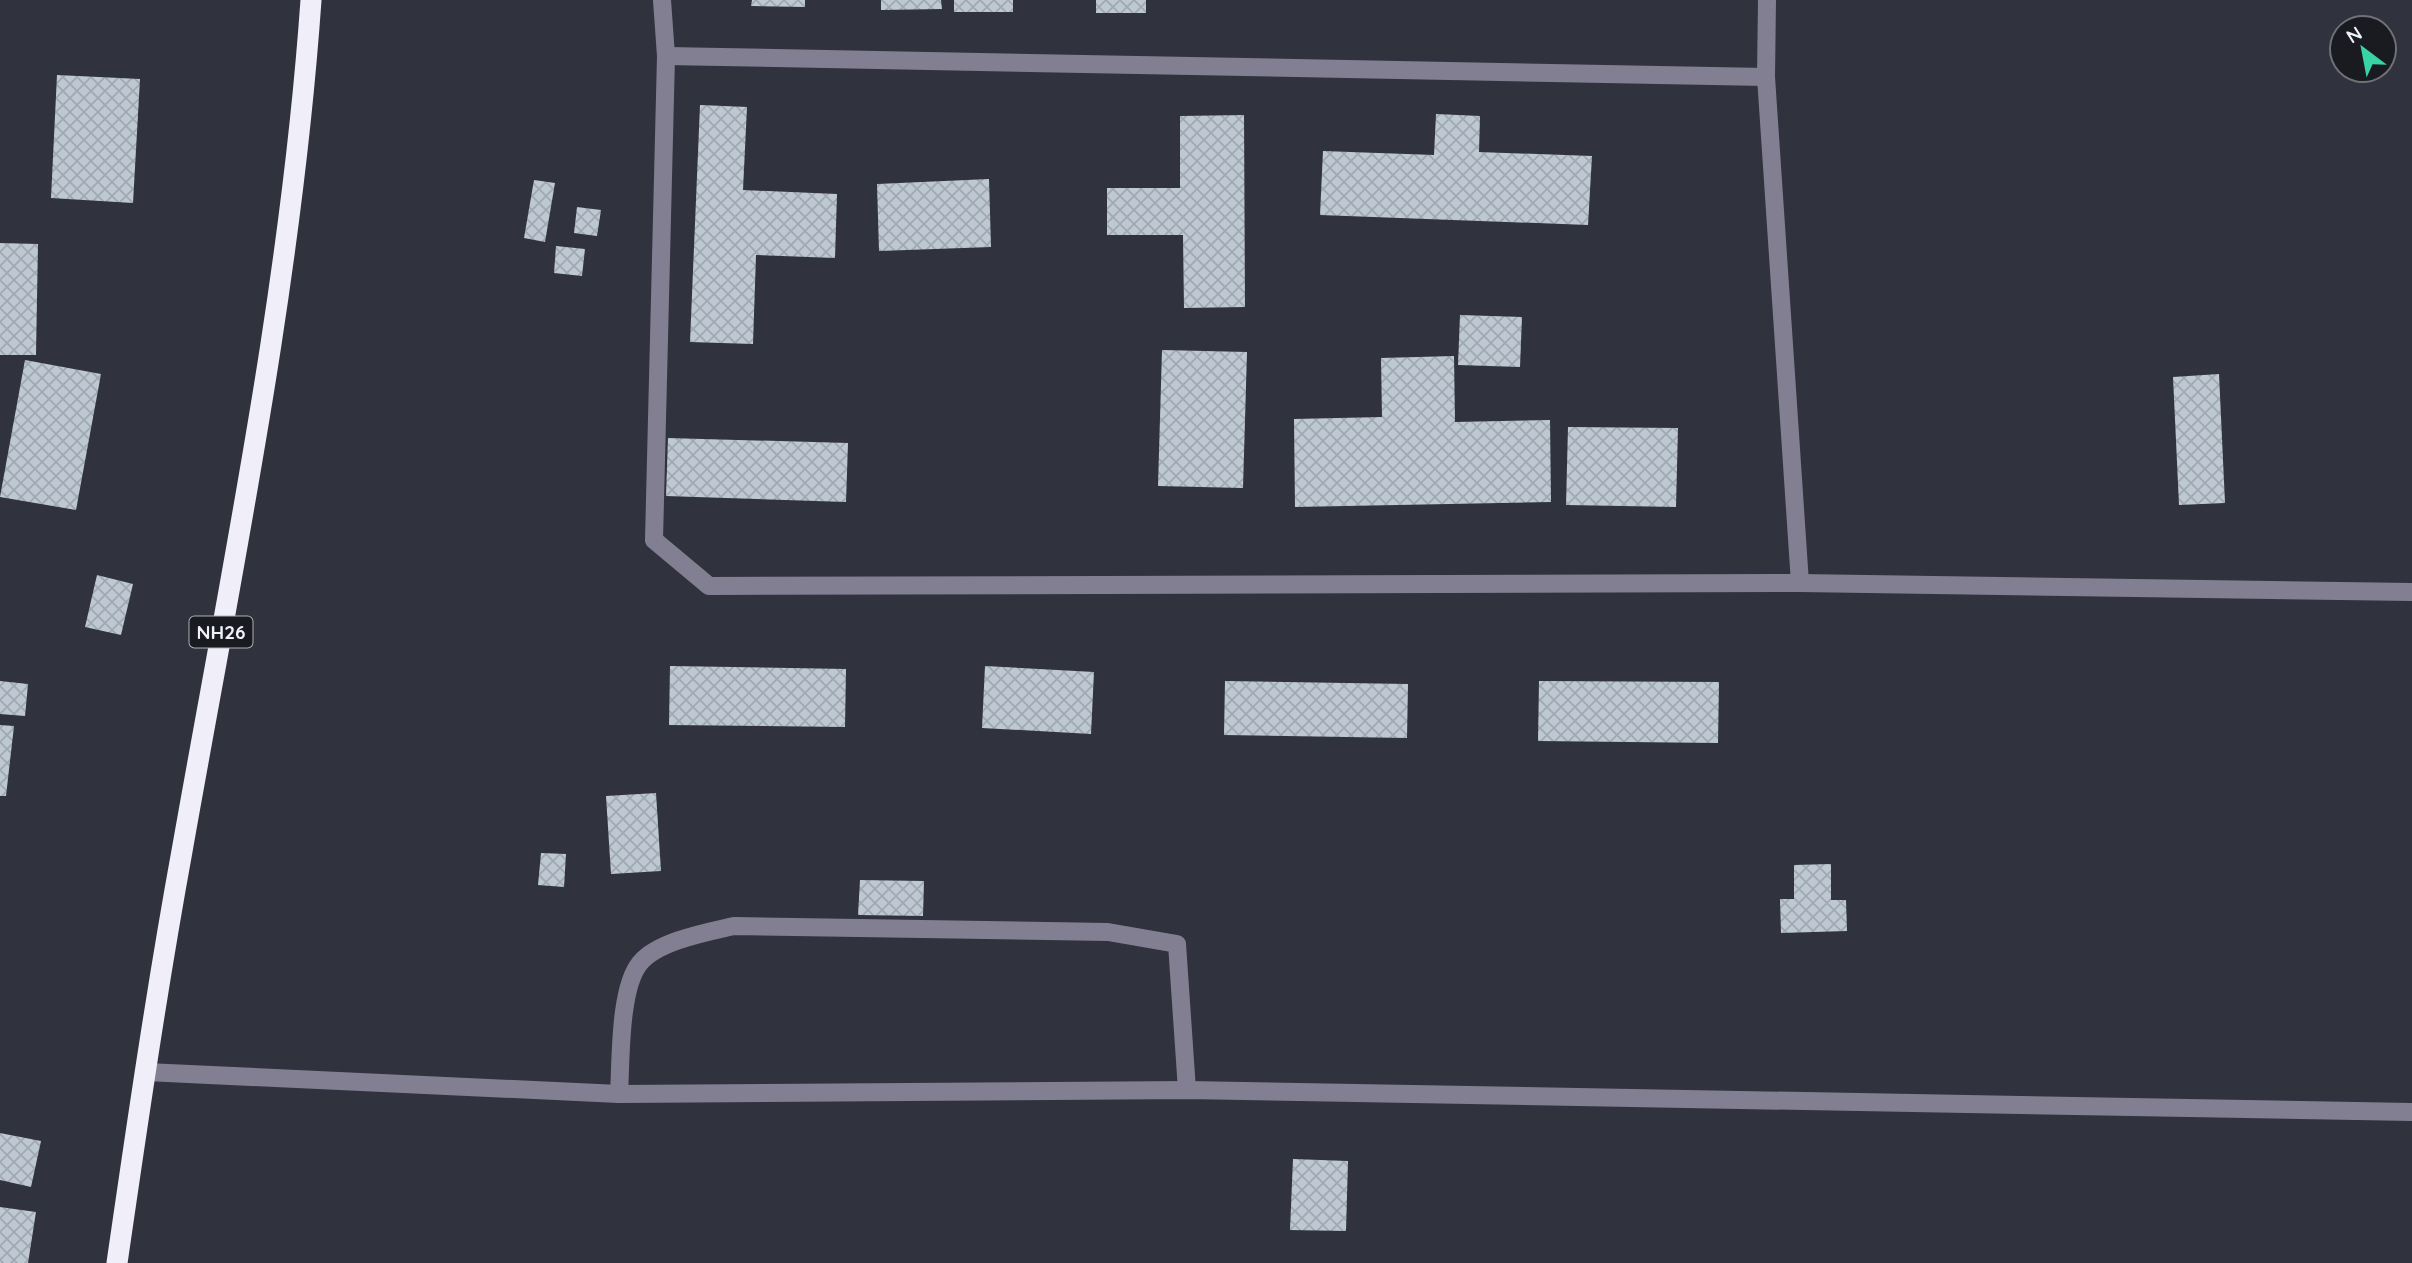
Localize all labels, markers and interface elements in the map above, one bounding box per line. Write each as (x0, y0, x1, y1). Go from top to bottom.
north arrow (2328, 14, 2398, 84)
text: N (2342, 21, 2366, 48)
road number: NH26 (190, 617, 252, 648)

